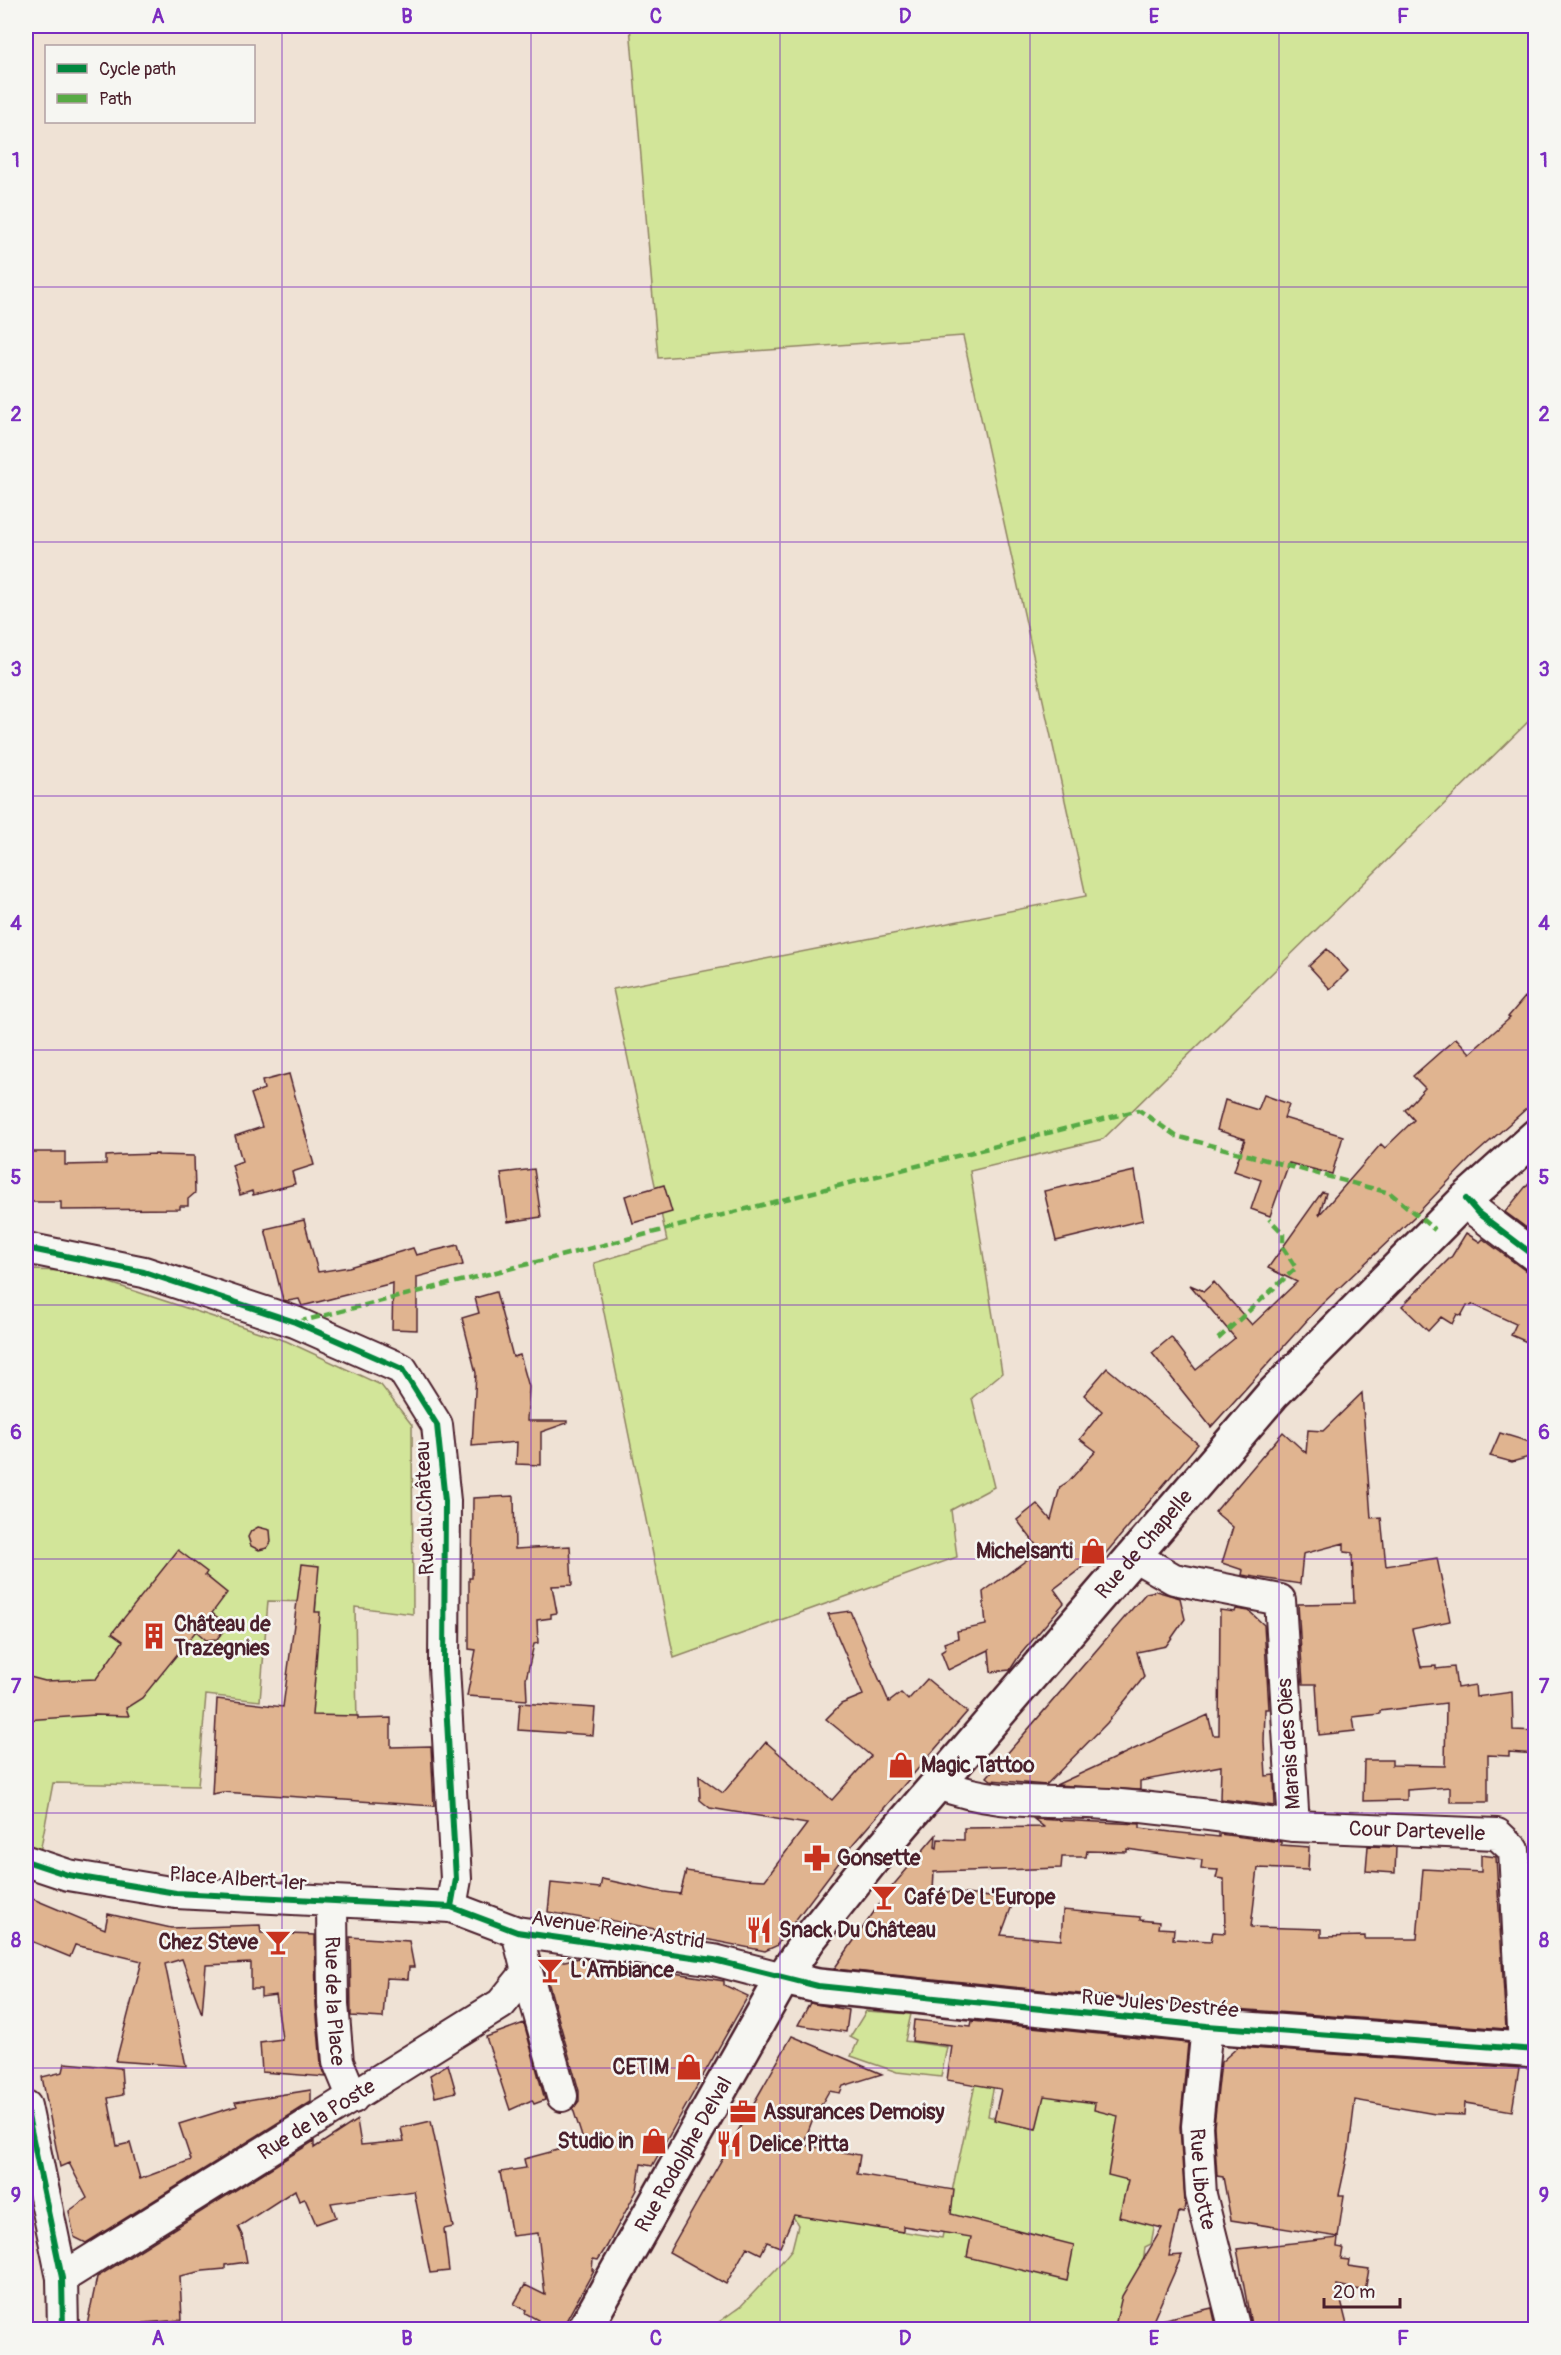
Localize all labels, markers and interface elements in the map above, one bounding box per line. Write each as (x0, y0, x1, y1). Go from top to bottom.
text: A (152, 4, 165, 29)
text: B (401, 4, 413, 29)
text: C (650, 4, 662, 29)
text: D (899, 4, 912, 29)
text: E (1149, 4, 1160, 29)
text: F (1397, 4, 1409, 29)
legend (45, 45, 255, 123)
text: Cycle path (99, 58, 176, 81)
text: Path (99, 88, 132, 111)
text: 1 (12, 148, 20, 173)
text: 1 (1540, 148, 1548, 173)
text: 2 (10, 402, 22, 427)
text: 2 (1538, 402, 1550, 427)
text: 3 (10, 657, 22, 682)
text: 3 (1538, 657, 1550, 682)
text: 4 (10, 911, 22, 936)
text: 4 (1538, 911, 1550, 936)
text: 5 (11, 1165, 22, 1190)
text: 5 (1539, 1165, 1550, 1190)
text: 6 (10, 1420, 22, 1445)
text: 6 (1538, 1420, 1550, 1445)
street label: Rue du Château (409, 1440, 441, 1576)
street label: Rue de Chapelle (1089, 1483, 1199, 1605)
shop icon: Michelsanti (1078, 1536, 1108, 1566)
place label: Michelsanti (976, 1538, 1073, 1565)
place label: Château de Trazegnies (173, 1611, 271, 1662)
building icon: Château de Trazegnies (139, 1621, 169, 1651)
text: 7 (11, 1674, 22, 1699)
text: 7 (1539, 1674, 1550, 1699)
street label: Marais des Oies (1271, 1677, 1307, 1811)
shop icon: Magic Tattoo (886, 1750, 916, 1780)
place label: Magic Tattoo (921, 1752, 1035, 1779)
street label: Cour Dartevelle (1348, 1815, 1486, 1847)
pharmacy icon: Gonsette (802, 1843, 832, 1873)
place label: Gonsette (837, 1845, 921, 1872)
street label: Place Albert 1er (168, 1861, 308, 1897)
bar icon: Café De L'Europe (869, 1882, 899, 1912)
place label: Café De L'Europe (904, 1884, 1056, 1911)
street label: Avenue Reine Astrid (529, 1904, 707, 1956)
restaurant icon: Snack Du Château (744, 1915, 774, 1945)
place label: Snack Du Château (779, 1917, 936, 1944)
bar icon: Chez Steve (263, 1927, 293, 1957)
text: 8 (11, 1928, 21, 1953)
text: 8 (1539, 1928, 1549, 1953)
place label: Chez Steve (158, 1929, 259, 1956)
street label: Rue de la Place (319, 1936, 352, 2067)
bar icon: L'Ambiance (535, 1955, 565, 1985)
place label: L'Ambiance (570, 1957, 675, 1984)
street label: Rue Jules Destrée (1080, 1984, 1240, 2024)
shop icon: CETIM (674, 2052, 704, 2082)
place label: CETIM (612, 2054, 669, 2081)
street label: Rue Rodolphe Delval (629, 2071, 738, 2237)
street label: Rue de la Poste (253, 2072, 381, 2166)
office icon: Assurances Demoisy (728, 2097, 758, 2127)
place label: Assurances Demoisy (763, 2099, 944, 2126)
shop icon: Studio in (639, 2126, 669, 2156)
place label: Studio in (557, 2128, 634, 2155)
street label: Rue Libotte (1184, 2128, 1223, 2233)
restaurant icon: Delice Pitta (714, 2129, 744, 2159)
place label: Delice Pitta (749, 2131, 849, 2158)
text: 9 (11, 2183, 21, 2208)
text: 9 (1539, 2183, 1549, 2208)
scale bar (1324, 2271, 1400, 2309)
text: 20 m (1333, 2281, 1375, 2304)
text: A (152, 2326, 165, 2351)
text: B (401, 2326, 413, 2351)
text: C (650, 2326, 662, 2351)
text: D (899, 2326, 912, 2351)
text: E (1149, 2326, 1160, 2351)
text: F (1397, 2326, 1409, 2351)

